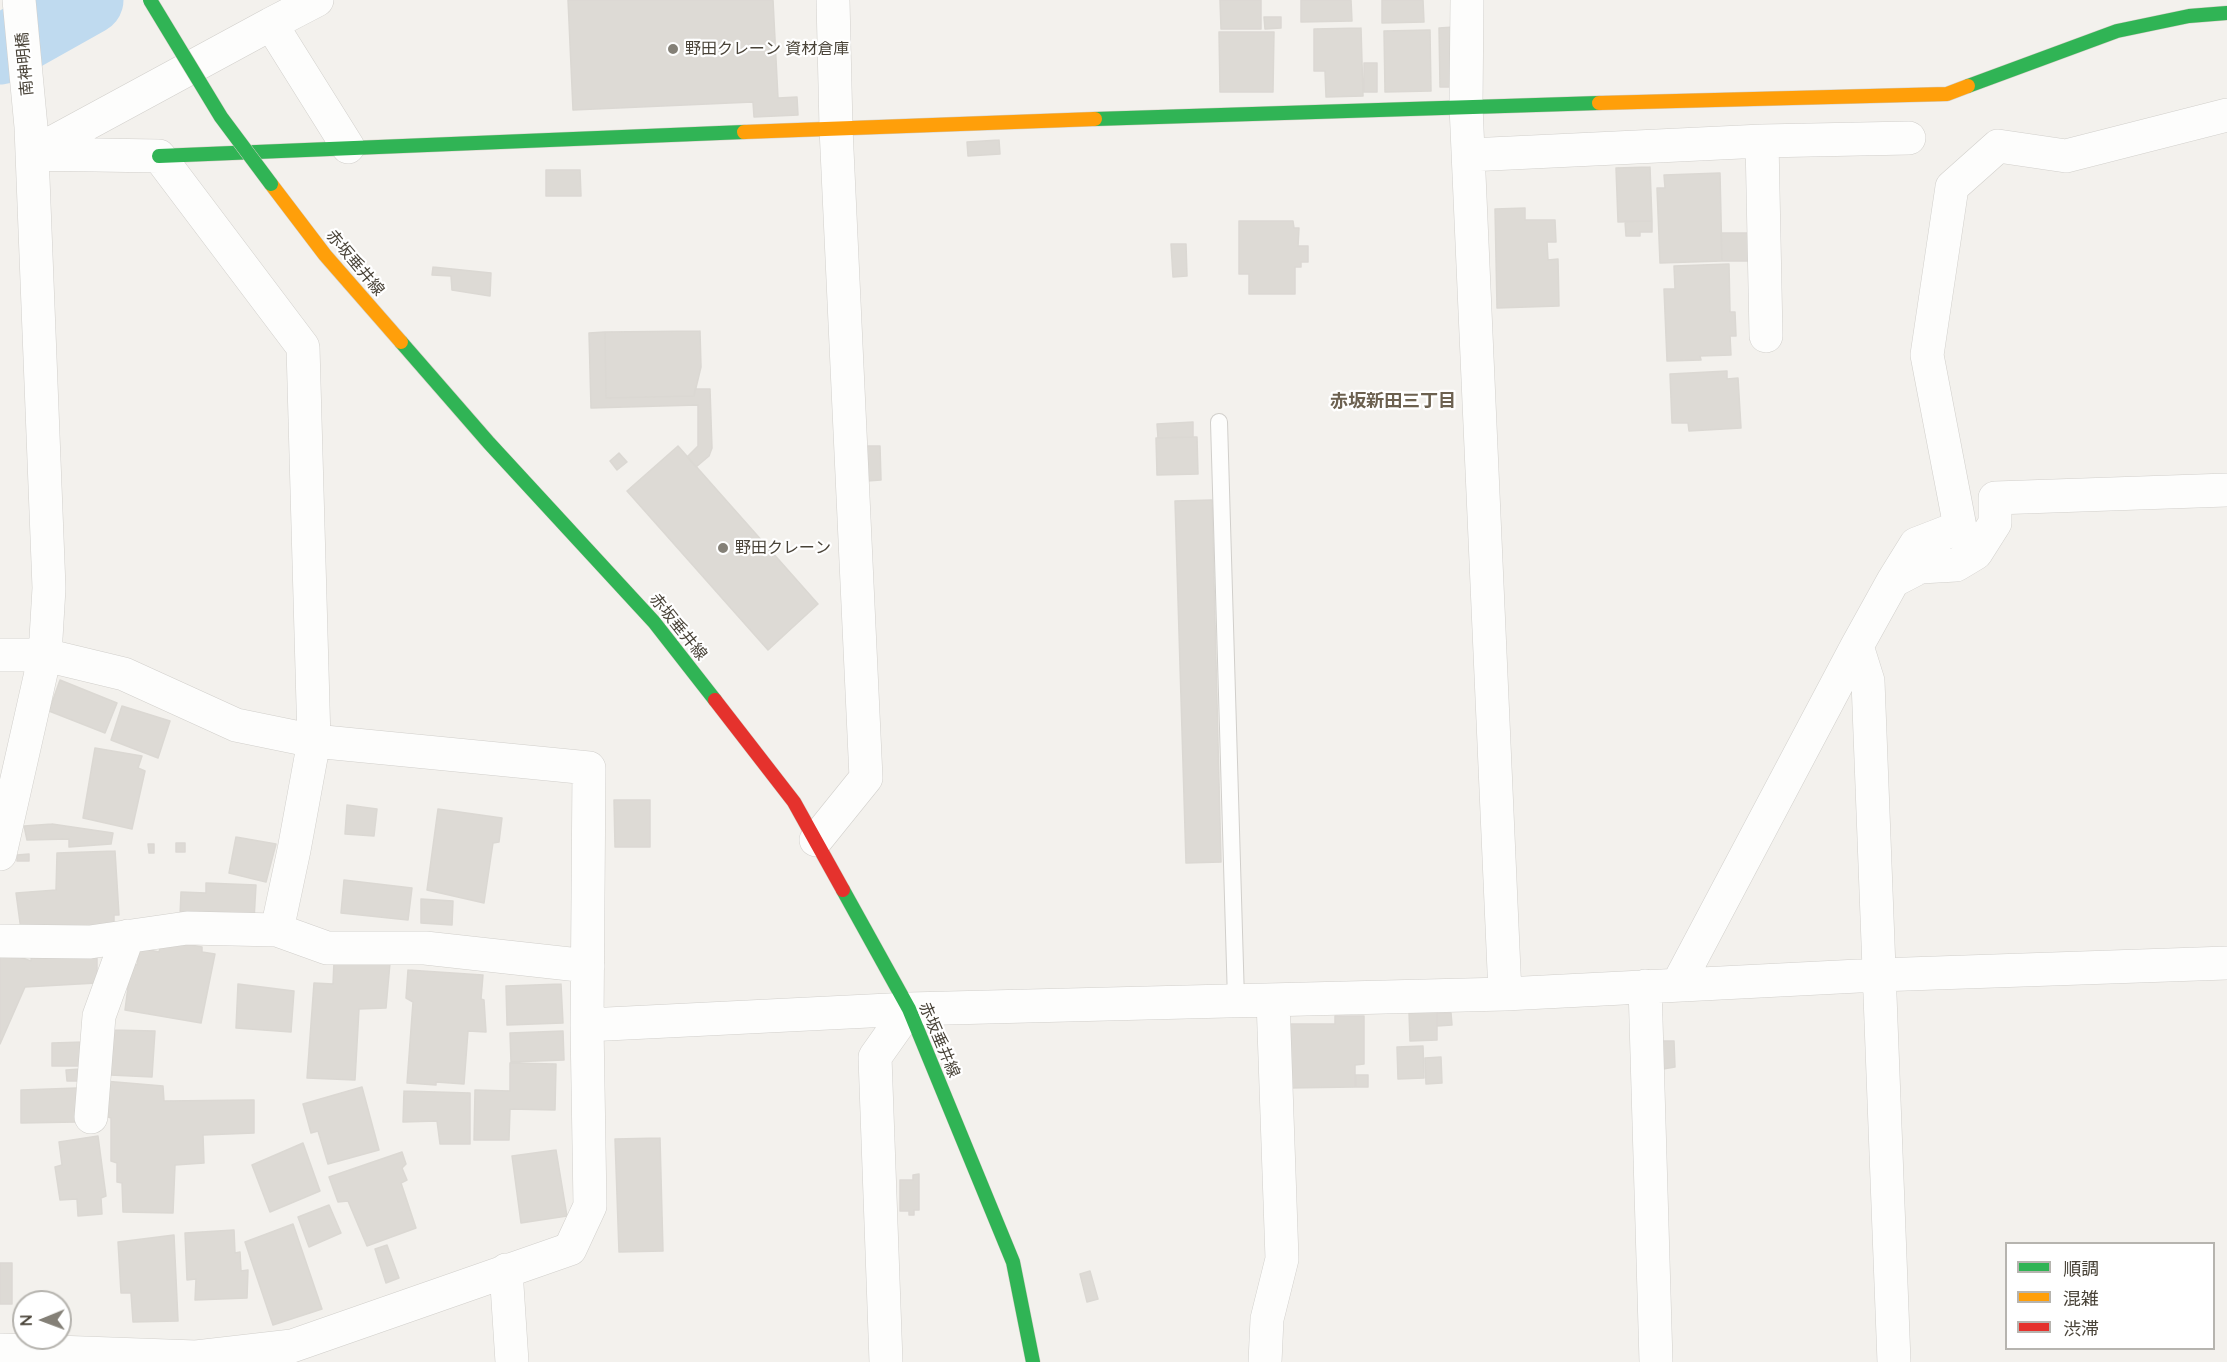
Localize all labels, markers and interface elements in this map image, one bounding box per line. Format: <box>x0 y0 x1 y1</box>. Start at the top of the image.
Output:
street label: 南神明橋 <box>13 31 37 97</box>
place label: 野田クレーン 資材倉庫 <box>685 39 849 59</box>
marker: 野田クレーン 資材倉庫 <box>666 42 680 56</box>
street label: 赤坂垂井線 <box>322 226 388 300</box>
district label: 赤坂新田三丁目 <box>1330 391 1456 413</box>
place label: 野田クレーン <box>735 538 831 558</box>
marker: 野田クレーン <box>716 541 730 555</box>
street label: 赤坂垂井線 <box>645 590 711 664</box>
street label: 赤坂垂井線 <box>915 999 963 1081</box>
legend <box>2005 1242 2215 1350</box>
text: 順調 <box>2063 1257 2099 1280</box>
text: 混雑 <box>2063 1287 2099 1310</box>
north arrow <box>12 1290 72 1350</box>
text: N <box>16 1314 36 1326</box>
text: 渋滞 <box>2063 1317 2099 1340</box>

